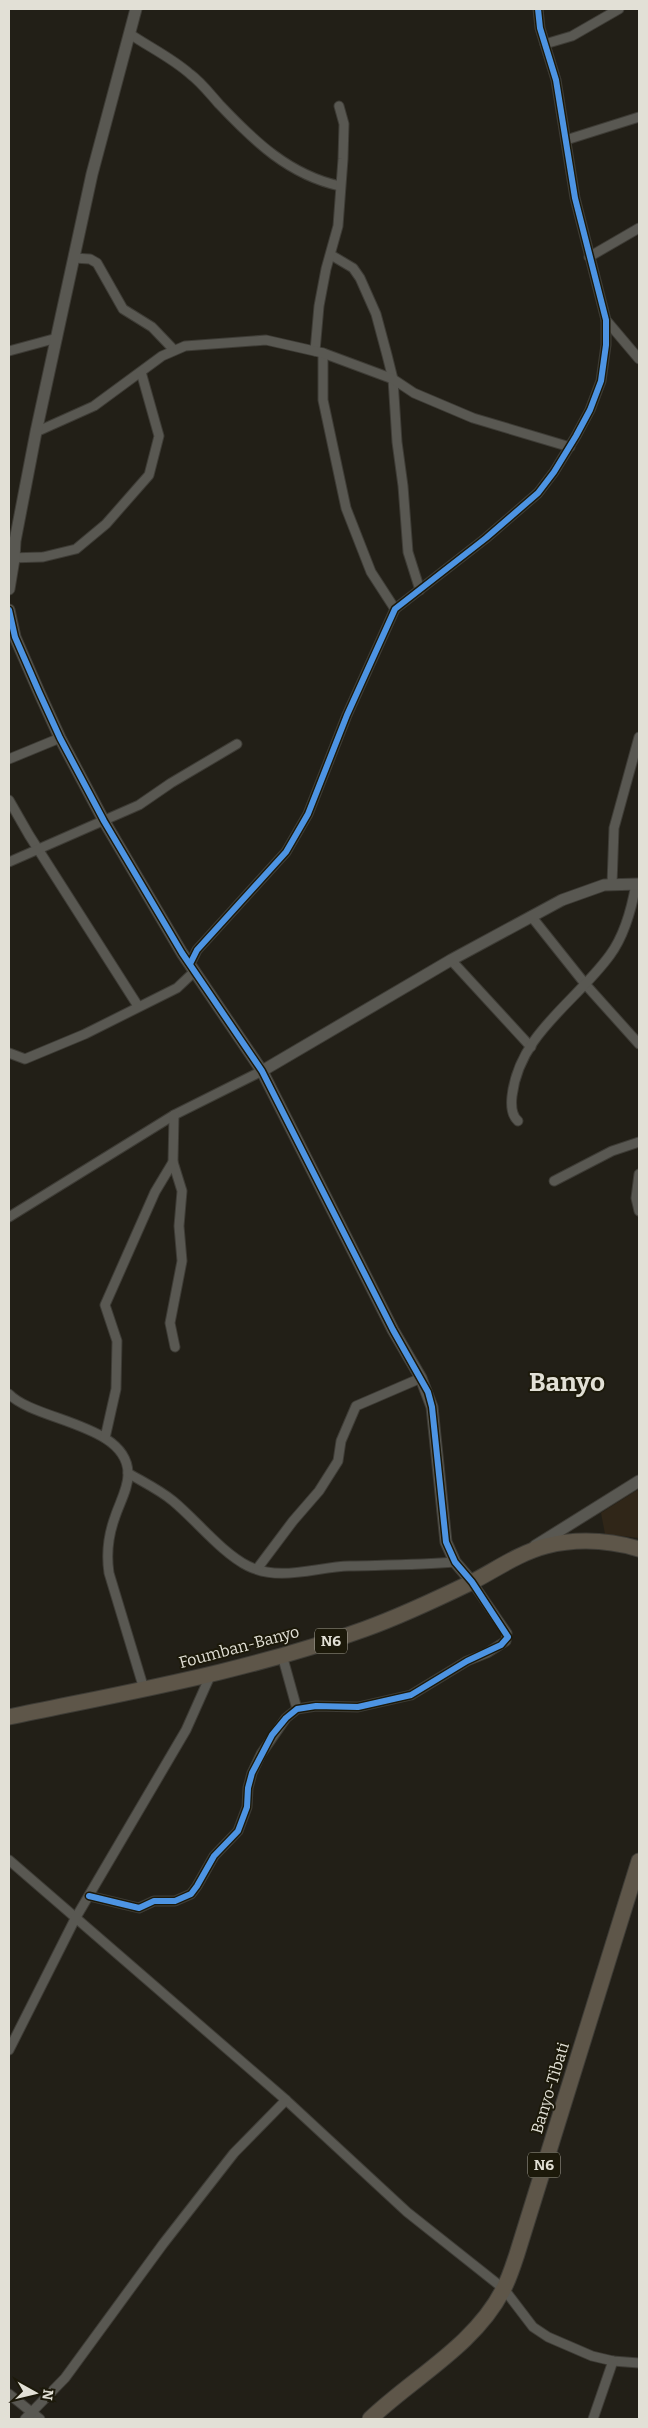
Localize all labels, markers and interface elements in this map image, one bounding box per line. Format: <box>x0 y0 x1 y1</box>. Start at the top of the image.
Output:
district label: Banyo <box>529 1367 605 1398</box>
street label: Foumban-Banyo <box>177 1622 301 1672</box>
road number: N6 <box>315 1628 347 1654</box>
street label: Banyo-Tibati <box>527 2040 573 2136</box>
road number: N6 <box>528 2152 560 2178</box>
north arrow <box>10 2368 60 2418</box>
text: N <box>38 2388 57 2401</box>

